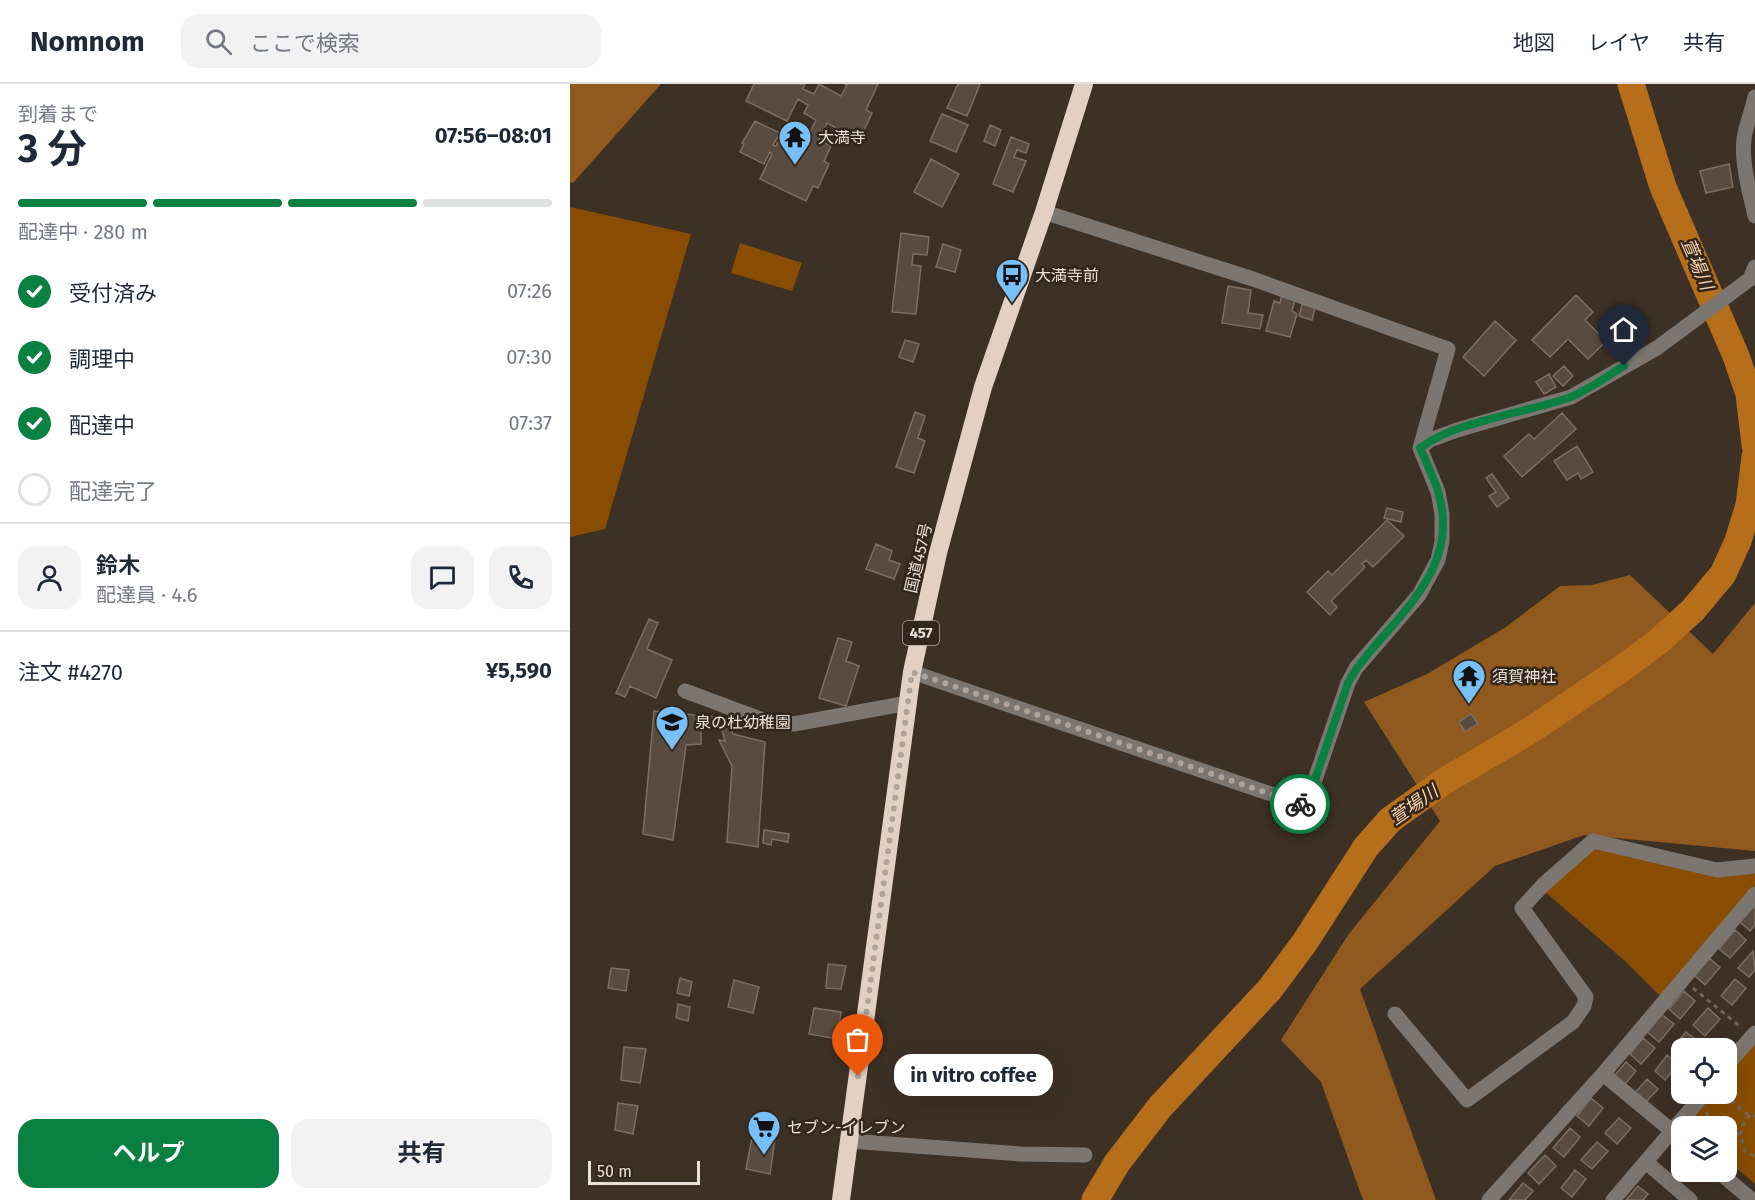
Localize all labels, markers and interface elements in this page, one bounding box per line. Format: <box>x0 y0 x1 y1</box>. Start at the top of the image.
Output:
search box <box>181 14 601 68</box>
text: Nomnom <box>30 25 145 58</box>
icon: search <box>202 25 235 58</box>
text: ここで検索 <box>250 30 360 57</box>
text: 地図 <box>1513 30 1555 56</box>
text: レイヤ <box>1588 30 1650 56</box>
text: 共有 <box>1683 30 1725 56</box>
text: 到着まで <box>18 102 98 126</box>
temple icon: 大満寺 <box>777 119 813 166</box>
text: 07:56–08:01 <box>435 122 552 149</box>
text: 3 分 <box>18 126 87 172</box>
place label: 大満寺 <box>818 128 866 147</box>
text: 配達中 · 280 m <box>18 220 148 244</box>
water label: 萱場川 <box>1676 235 1718 295</box>
bus stop icon: 大満寺前 <box>994 257 1030 304</box>
place label: 大満寺前 <box>1035 266 1099 285</box>
icon: check <box>18 275 51 308</box>
text: 07:26 <box>507 279 552 303</box>
text: 受付済み <box>69 280 157 307</box>
pin <box>1598 304 1649 366</box>
icon: home <box>1607 313 1640 346</box>
icon: check <box>18 341 51 374</box>
text: 07:30 <box>506 345 552 369</box>
text: 調理中 <box>69 346 135 373</box>
icon: check <box>18 407 51 440</box>
text: 07:37 <box>509 411 552 435</box>
text: 配達中 <box>69 412 135 439</box>
text: 配達完了 <box>69 478 157 505</box>
street label: 国道457号 <box>901 521 936 595</box>
button: person <box>18 546 81 609</box>
button: chat <box>411 546 474 609</box>
button: phone <box>489 546 552 609</box>
text: 鈴木 <box>96 552 140 579</box>
text: 配達員 · 4.6 <box>96 583 197 607</box>
road number: 457 <box>903 621 939 645</box>
text: ¥5,590 <box>486 657 552 684</box>
temple icon: 須賀神社 <box>1451 658 1487 705</box>
text: 注文 #4270 <box>18 659 123 686</box>
place label: 須賀神社 <box>1492 667 1556 686</box>
school or university icon: 泉の杜幼稚園 <box>654 704 690 751</box>
place label: 泉の杜幼稚園 <box>695 713 791 732</box>
courier <box>1270 774 1330 834</box>
water label: 萱場川 <box>1386 779 1444 829</box>
icon: bike <box>1284 788 1317 821</box>
pin <box>832 1014 883 1076</box>
icon: bag <box>841 1023 874 1056</box>
map controls <box>1671 1038 1737 1182</box>
button: locate <box>1671 1038 1737 1104</box>
callout: in vitro coffee <box>894 1055 1053 1097</box>
text: in vitro coffee <box>910 1063 1037 1087</box>
supermarket icon: セブン-イレブン <box>746 1109 782 1156</box>
button: layers <box>1671 1116 1737 1182</box>
place label: セブン-イレブン <box>787 1118 905 1137</box>
button: ヘルプ <box>18 1119 279 1188</box>
button: 共有 <box>291 1119 552 1188</box>
scale bar <box>588 1158 700 1186</box>
text: 50 m <box>597 1162 632 1181</box>

